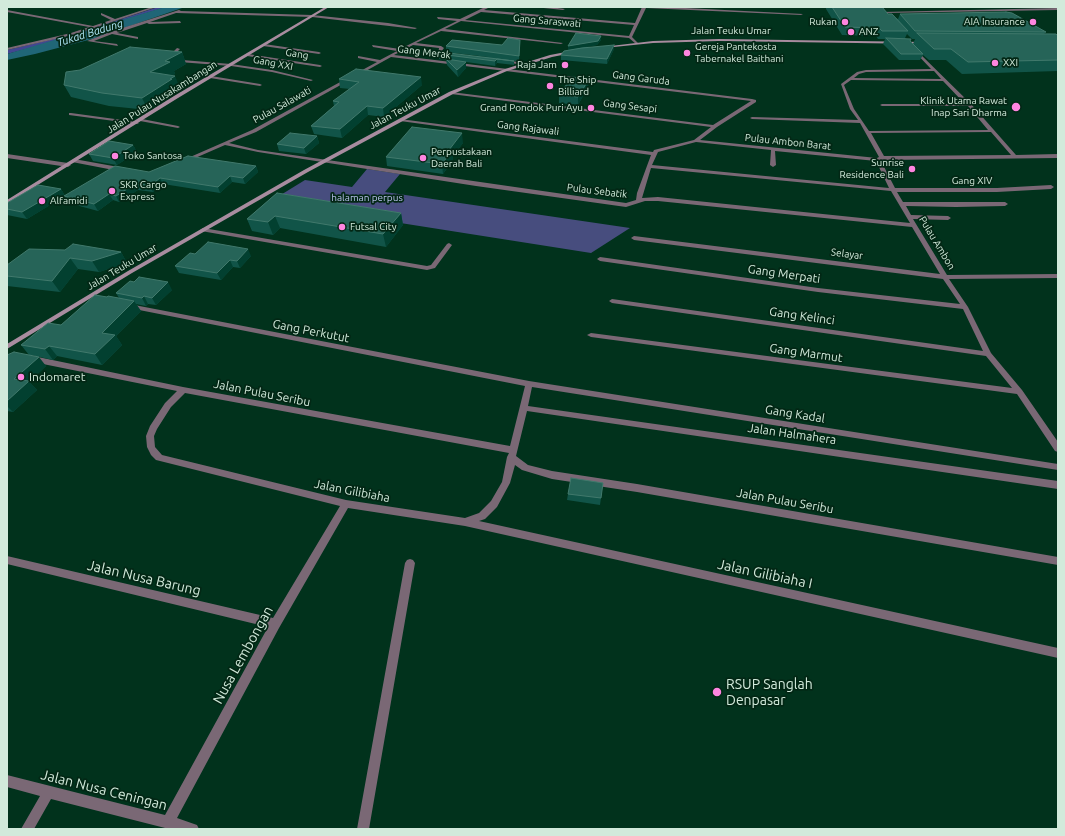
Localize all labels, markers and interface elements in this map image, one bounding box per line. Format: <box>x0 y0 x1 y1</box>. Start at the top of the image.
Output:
street label: Gang Saraswati <box>512 12 582 30</box>
place label: Rukan <box>809 16 837 28</box>
place label: AIA Insurance <box>964 16 1025 28</box>
water label: Tukad Badung <box>55 17 125 49</box>
marker: Rukan <box>840 17 850 27</box>
marker: AIA Insurance <box>1028 17 1038 27</box>
street label: Jalan Teuku Umar <box>691 25 771 37</box>
place label: ANZ <box>859 26 878 38</box>
marker: ANZ <box>846 27 856 37</box>
place label: Gereja Pantekosta Tabernakel Baithani <box>695 41 783 64</box>
street label: Gang Merak <box>397 43 451 61</box>
street label: Gang <box>285 46 309 62</box>
marker: Gereja Pantekosta Tabernakel Baithani <box>682 48 692 58</box>
street label: Gang XXI <box>252 53 294 73</box>
place label: XXI <box>1003 57 1018 69</box>
street label: Jalan Pulau Nusakambangan <box>105 58 219 136</box>
marker: XXI <box>990 58 1000 68</box>
place label: Raja Jam <box>517 59 557 71</box>
marker: Raja Jam <box>560 60 570 70</box>
street label: Gang Garuda <box>612 69 670 87</box>
place label: The Ship Billiard <box>558 74 596 98</box>
marker: The Ship Billiard <box>545 81 555 91</box>
street label: Pulau Salawati <box>251 84 313 126</box>
street label: Jalan Teuku Umar <box>367 84 443 132</box>
place label: Klinik Utama Rawat Inap Sari Dharma <box>920 95 1007 118</box>
street label: Gang Sesapi <box>602 97 658 115</box>
marker: Klinik Utama Rawat Inap Sari Dharma <box>1010 101 1022 113</box>
place label: Grand Pondok Puri Ayu <box>480 102 583 114</box>
marker: Grand Pondok Puri Ayu <box>586 103 596 113</box>
street label: Gang Rajawali <box>496 118 560 138</box>
street label: Pulau Ambon Barat <box>744 132 832 152</box>
place label: Perpustakaan Daerah Bali <box>431 146 492 170</box>
place label: Toko Santosa <box>123 150 182 162</box>
marker: Toko Santosa <box>110 151 120 161</box>
marker: Perpustakaan Daerah Bali <box>418 153 428 163</box>
place label: Sunrise Residence Bali <box>839 157 904 180</box>
marker: Sunrise Residence Bali <box>907 164 917 174</box>
street label: Gang XIV <box>952 175 992 187</box>
place label: SKR Cargo Express <box>120 179 167 202</box>
street label: Pulau Sebatik <box>566 181 628 201</box>
marker: SKR Cargo Express <box>107 186 117 196</box>
park label: halaman perpus <box>331 192 403 204</box>
place label: Alfamidi <box>50 195 87 207</box>
marker: Alfamidi <box>37 196 47 206</box>
street label: Pulau Ambon <box>916 214 958 272</box>
place label: Futsal City <box>350 221 396 233</box>
marker: Futsal City <box>337 222 347 232</box>
street label: Jalan Teuku Umar <box>85 241 159 293</box>
street label: Selayar <box>830 246 864 262</box>
street label: Gang Merpati <box>747 262 821 286</box>
street label: Gang Kelinci <box>768 304 836 328</box>
street label: Gang Perkutut <box>271 316 351 346</box>
street label: Gang Marmut <box>769 341 843 365</box>
place label: Indomaret <box>29 370 85 384</box>
marker: Indomaret <box>16 372 26 382</box>
street label: Jalan Pulau Seribu <box>212 377 312 409</box>
street label: Gang Kadal <box>764 402 826 426</box>
street label: Jalan Halmahera <box>747 421 837 447</box>
street label: Jalan Gilibiaha <box>313 477 391 505</box>
street label: Jalan Pulau Seribu <box>735 485 835 517</box>
street label: Jalan Gilibiaha I <box>716 556 814 592</box>
street label: Jalan Nusa Barung <box>86 557 202 599</box>
street label: Nusa Lembongan <box>209 603 277 707</box>
place label: RSUP Sanglah Denpasar <box>726 676 813 708</box>
marker: RSUP Sanglah Denpasar <box>711 686 723 698</box>
street label: Jalan Nusa Ceningan <box>39 766 169 814</box>

